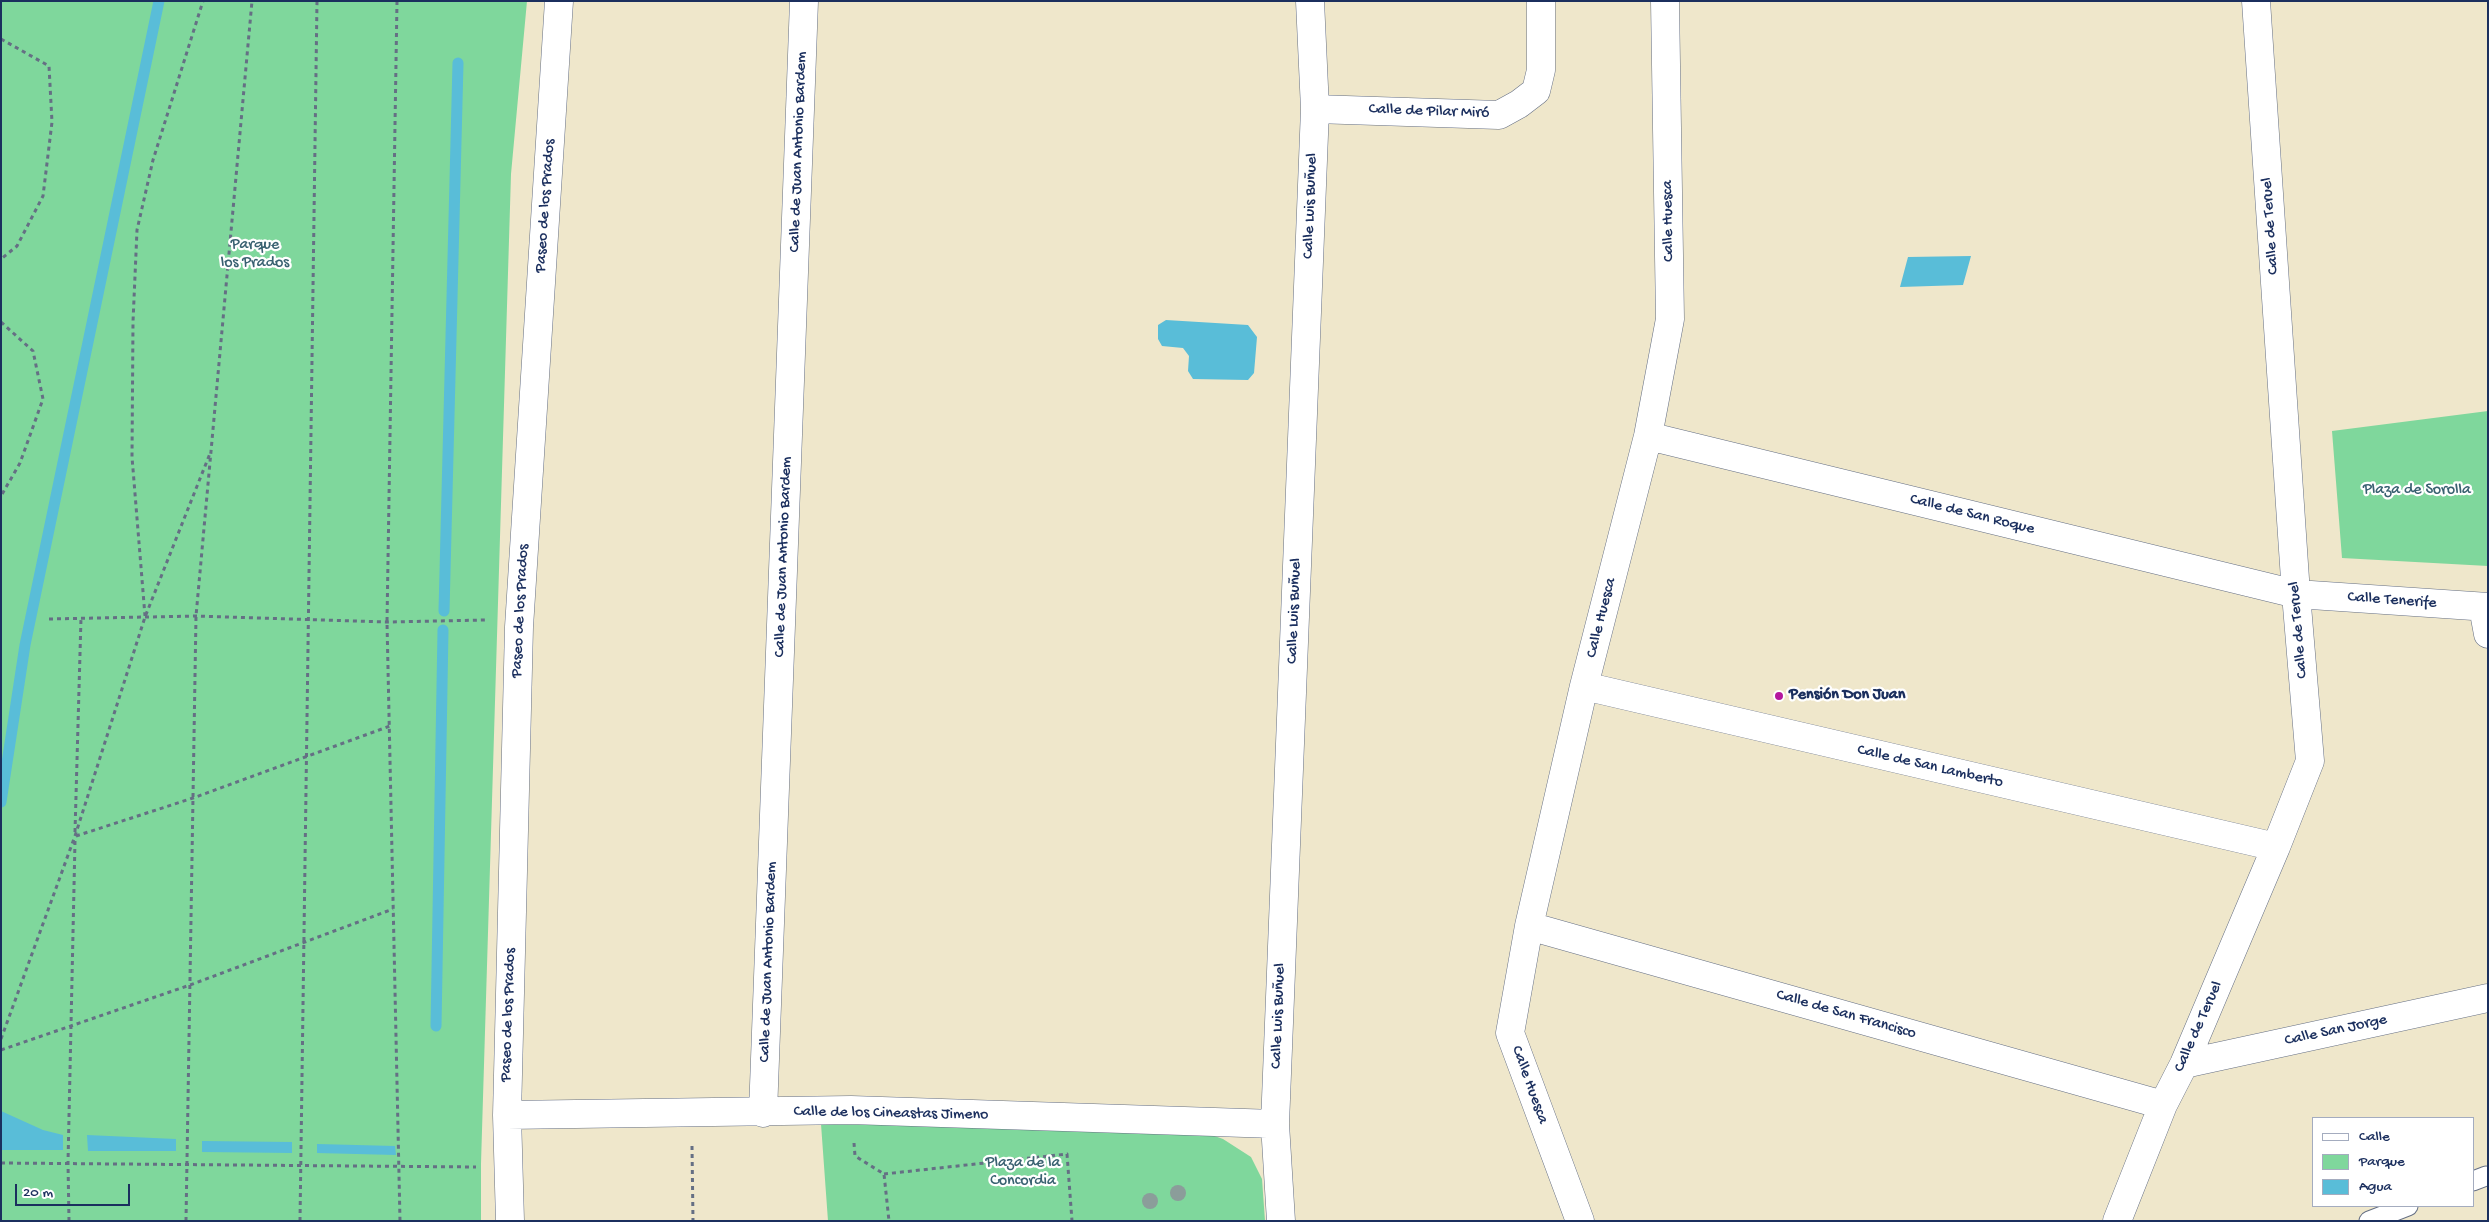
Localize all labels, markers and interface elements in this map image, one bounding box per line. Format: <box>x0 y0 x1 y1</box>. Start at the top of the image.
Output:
street label: Calle de Juan Antonio Bardem <box>786 51 812 253</box>
street label: Calle de Pilar Miró <box>1368 100 1490 124</box>
street label: Paseo de los Prados <box>532 139 560 273</box>
street label: Calle Luis Buñuel <box>1300 153 1322 259</box>
street label: Calle de Teruel <box>2258 177 2284 275</box>
street label: Calle Huesca <box>1659 180 1679 262</box>
park label: Parque los Prados <box>221 236 289 274</box>
street label: Calle de Juan Antonio Bardem <box>771 456 797 658</box>
park label: Plaza de Sorolla <box>2363 481 2471 501</box>
street label: Calle de San Roque <box>1908 490 2036 540</box>
street label: Paseo de los Prados <box>508 544 534 678</box>
street label: Calle Luis Buñuel <box>1284 558 1306 664</box>
street label: Calle Huesca <box>1583 576 1621 660</box>
street label: Calle de Teruel <box>2285 581 2313 679</box>
street label: Calle Tenerife <box>2347 588 2437 614</box>
place label: Pensión Don Juan <box>1789 686 1905 706</box>
marker: Pensión Don Juan <box>1773 690 1785 702</box>
street label: Calle de San Lamberto <box>1855 741 2005 793</box>
street label: Calle de Juan Antonio Bardem <box>756 861 782 1063</box>
street label: Paseo de los Prados <box>497 948 521 1082</box>
street label: Calle Luis Buñuel <box>1268 963 1290 1069</box>
street label: Calle de Teruel <box>2170 979 2228 1075</box>
street label: Calle de San Francisco <box>1774 986 1918 1044</box>
street label: Calle San Jorge <box>2283 1011 2389 1051</box>
street label: Calle Huesca <box>1506 1043 1552 1127</box>
street label: Calle de los Cineastas Jimeno <box>793 1103 989 1125</box>
legend <box>2312 1117 2474 1207</box>
text: Calle <box>2359 1128 2390 1146</box>
text: Parque <box>2359 1153 2405 1171</box>
park label: Plaza de la Concordia <box>986 1154 1060 1192</box>
scale bar <box>18 1174 132 1206</box>
text: Agua <box>2359 1178 2392 1196</box>
text: 20 m <box>23 1184 53 1202</box>

